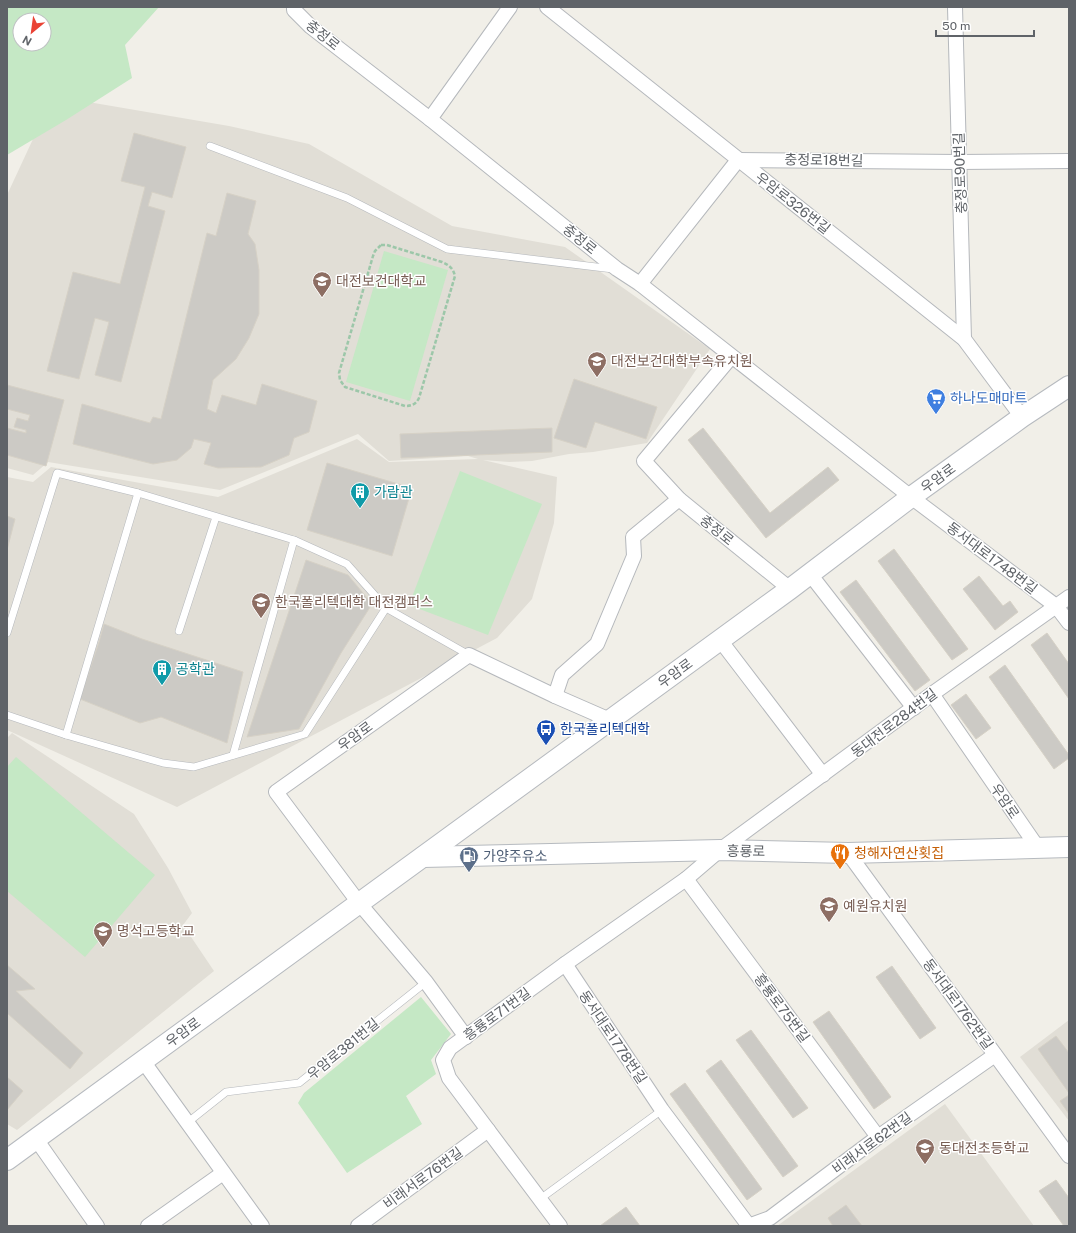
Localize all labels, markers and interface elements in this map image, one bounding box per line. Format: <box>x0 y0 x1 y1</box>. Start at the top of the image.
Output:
north arrow <box>12 12 52 52</box>
scale bar <box>936 12 1034 38</box>
street label: 충정로 <box>303 17 343 53</box>
text: 50 m <box>942 19 970 33</box>
text: N <box>20 33 34 48</box>
street label: 충정로90번길 <box>951 132 969 214</box>
street label: 충정로18번길 <box>784 151 864 169</box>
street label: 우암로326번길 <box>753 169 833 237</box>
street label: 충정로 <box>560 221 600 257</box>
school or university icon: 대전보건대학교 <box>311 270 333 298</box>
place label: 대전보건대학교 <box>336 273 426 289</box>
school or university icon: 대전보건대학부속유치원 <box>586 350 608 378</box>
place label: 대전보건대학부속유치원 <box>611 353 753 369</box>
supermarket icon: 하나도매마트 <box>925 387 947 415</box>
place label: 하나도매마트 <box>950 390 1027 406</box>
street label: 우암로 <box>918 460 958 496</box>
building icon: 가람관 <box>349 481 371 509</box>
place label: 가람관 <box>374 484 413 500</box>
street label: 충정로 <box>697 512 737 548</box>
street label: 동서대로1748번길 <box>944 519 1040 597</box>
school or university icon: 한국폴리텍대학 대전캠퍼스 <box>250 591 272 619</box>
place label: 한국폴리텍대학 대전캠퍼스 <box>275 594 433 610</box>
street label: 우암로 <box>655 655 695 691</box>
building icon: 공학관 <box>151 658 173 686</box>
place label: 공학관 <box>176 661 215 677</box>
street label: 동대전로284번길 <box>848 685 940 761</box>
street label: 우암로 <box>335 718 375 754</box>
bus stop icon: 한국폴리텍대학 <box>535 718 557 746</box>
place label: 한국폴리텍대학 <box>560 721 650 737</box>
street label: 우암로 <box>988 781 1023 822</box>
restaurant icon: 청해자연산횟집 <box>829 842 851 870</box>
street label: 흥룡로 <box>727 843 766 859</box>
fuel station icon: 가양주유소 <box>458 845 480 873</box>
place label: 청해자연산횟집 <box>854 845 944 861</box>
place label: 가양주유소 <box>483 848 548 864</box>
school or university icon: 예원유치원 <box>818 895 840 923</box>
place label: 예원유치원 <box>843 898 907 914</box>
school or university icon: 명석고등학교 <box>92 920 114 948</box>
place label: 명석고등학교 <box>117 923 194 939</box>
street label: 동서대로1762번길 <box>920 956 996 1052</box>
street label: 흥룡로75번길 <box>751 971 813 1045</box>
street label: 흥룡로71번길 <box>460 984 534 1044</box>
street label: 동서대로1778번길 <box>576 987 650 1087</box>
street label: 우암로 <box>163 1014 203 1050</box>
street label: 우암로381번길 <box>304 1015 382 1083</box>
street label: 비래서로62번길 <box>829 1109 915 1177</box>
school or university icon: 동대전초등학교 <box>914 1137 936 1165</box>
place label: 동대전초등학교 <box>939 1140 1029 1156</box>
street label: 비래서로76번길 <box>380 1144 466 1212</box>

